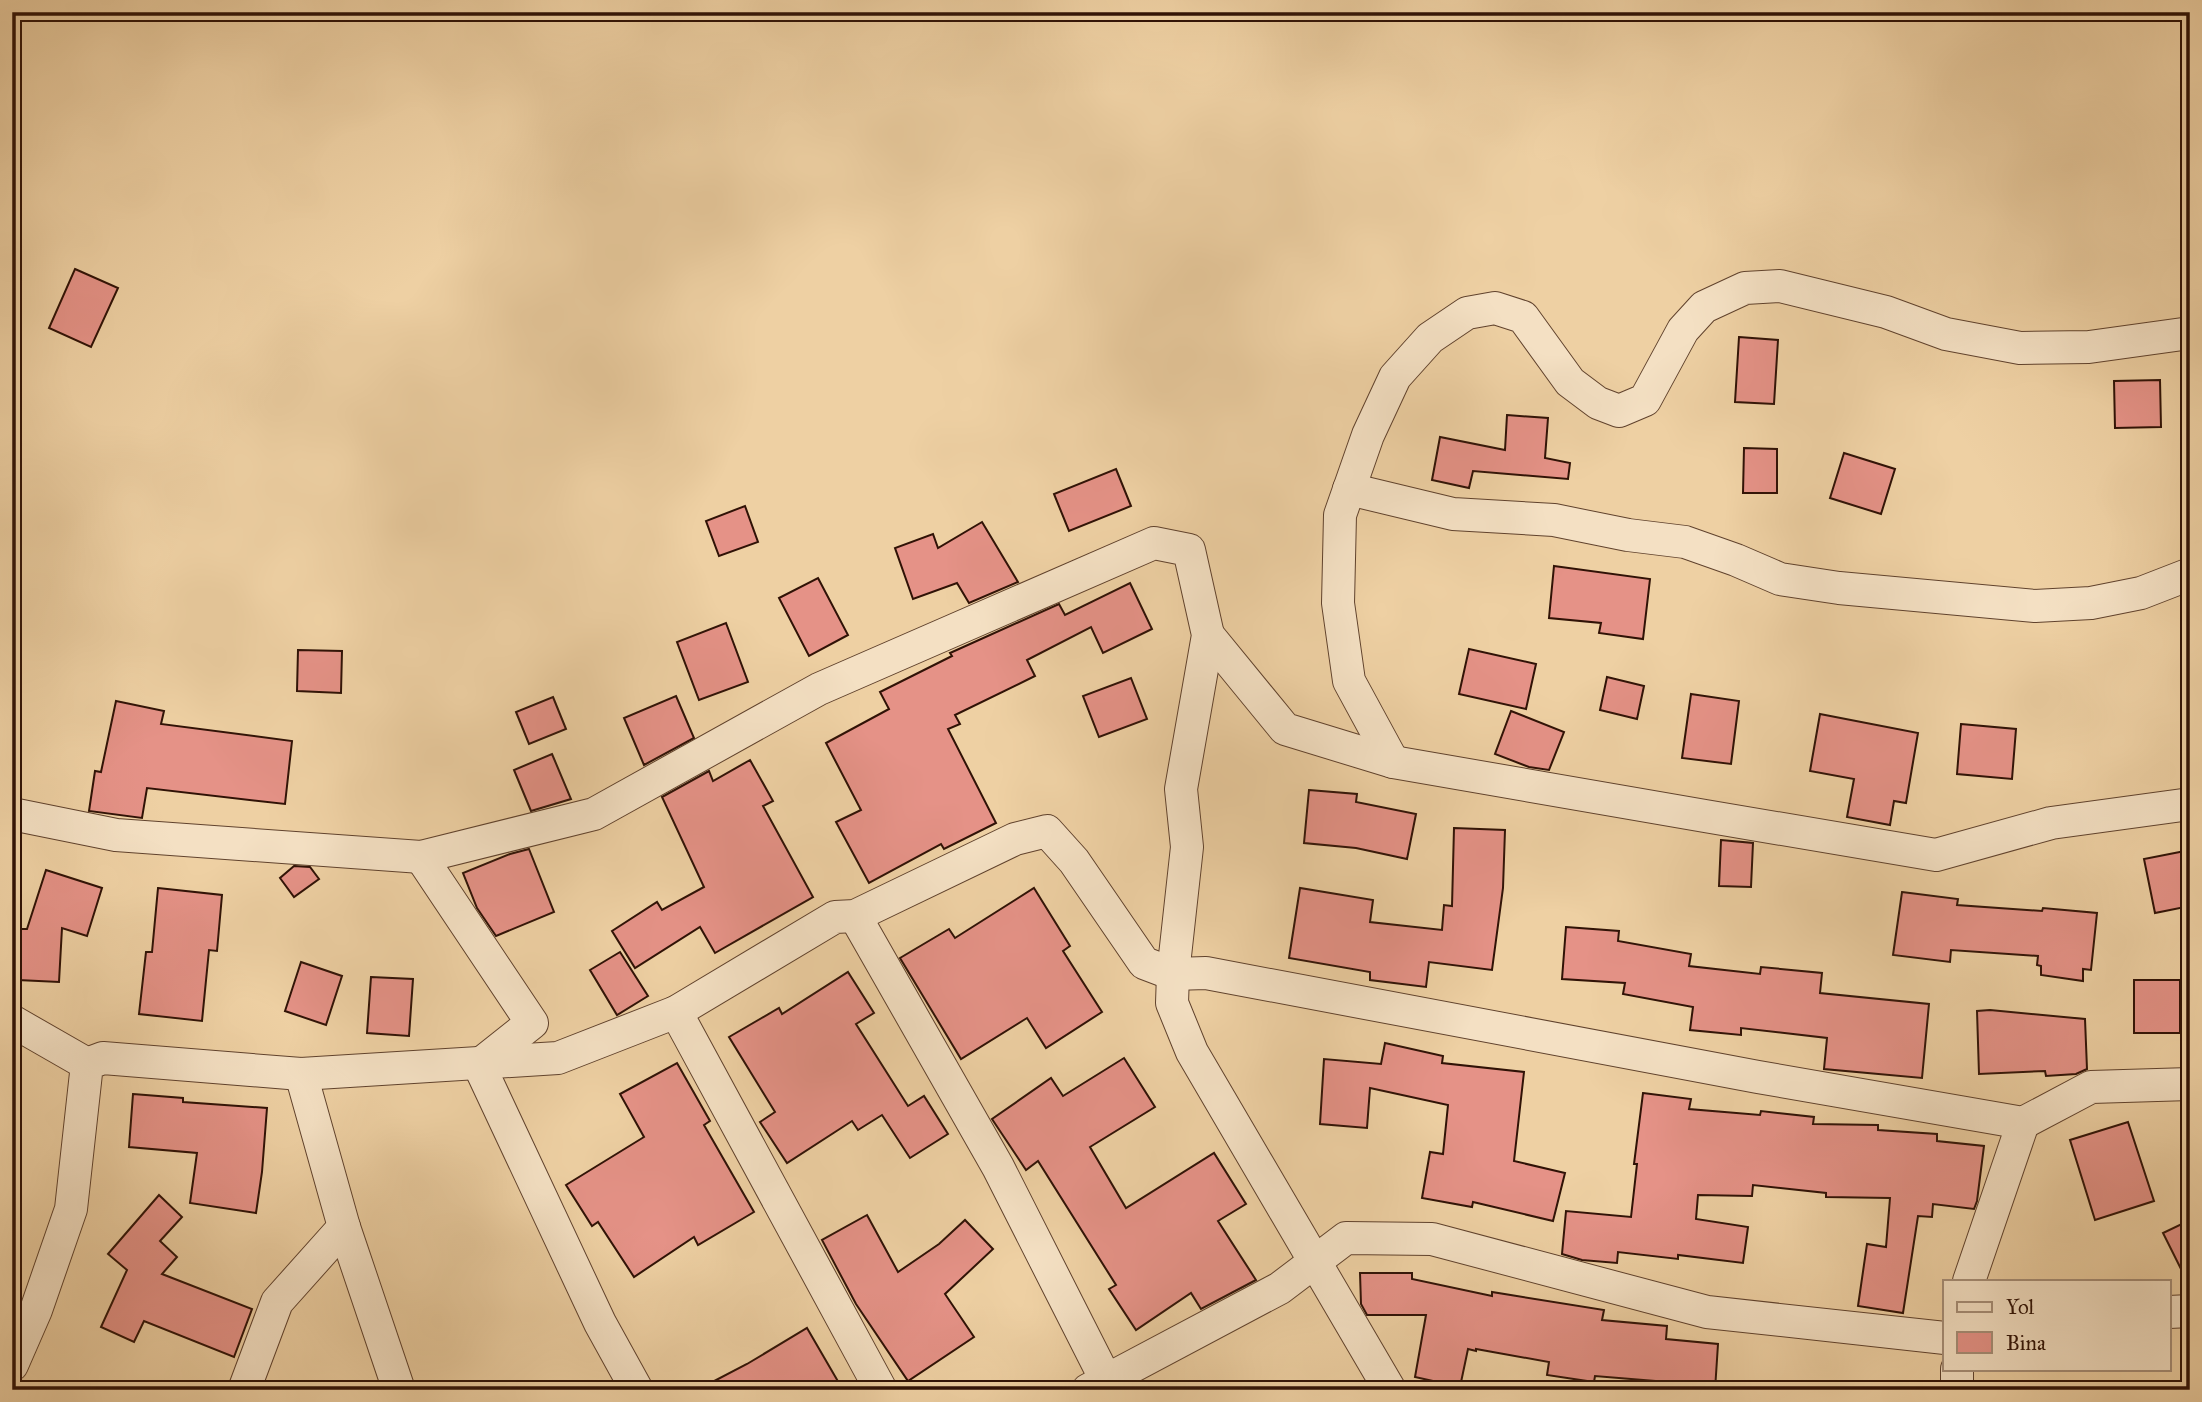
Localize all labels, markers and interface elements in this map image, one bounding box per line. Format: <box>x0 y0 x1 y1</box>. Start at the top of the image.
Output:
legend <box>1943 1280 2170 1370</box>
text: Yol <box>2006 1294 2035 1320</box>
text: Bina <box>2006 1330 2046 1356</box>

